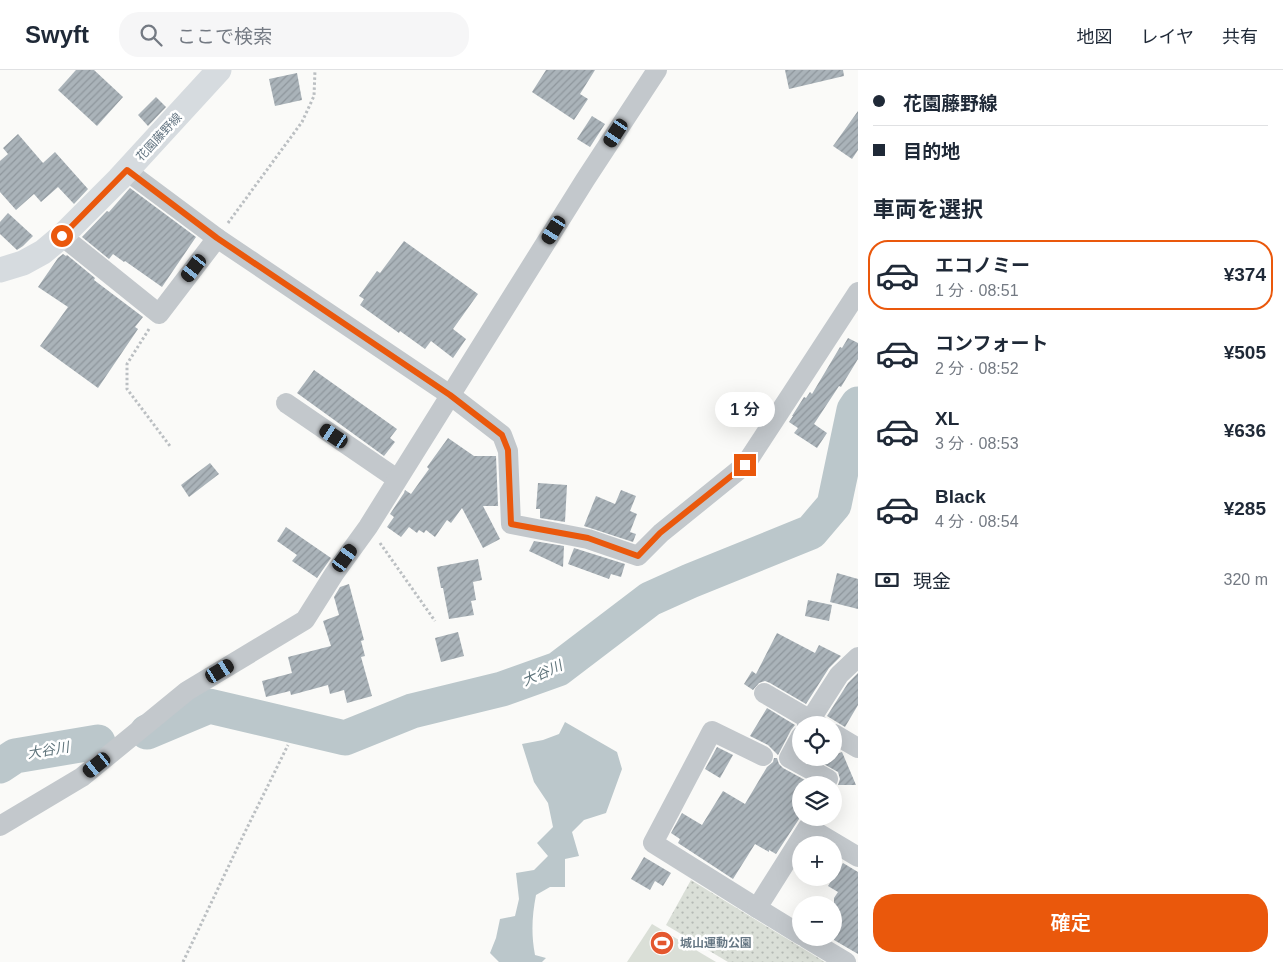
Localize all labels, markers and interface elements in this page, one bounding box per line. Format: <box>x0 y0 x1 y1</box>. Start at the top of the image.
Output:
search box <box>119 12 469 57</box>
text: Swyft <box>25 21 89 48</box>
icon: search <box>137 21 165 49</box>
text: ここで検索 <box>177 26 272 47</box>
text: 地図 <box>1077 27 1113 47</box>
text: レイヤ <box>1141 27 1194 47</box>
text: 共有 <box>1222 27 1258 47</box>
text: 花園藤野線 <box>903 93 998 114</box>
street label: 花園藤野線 <box>133 110 185 164</box>
car <box>601 116 630 150</box>
text: 目的地 <box>903 141 960 162</box>
text: 車両を選択 <box>873 197 983 222</box>
car <box>539 213 568 247</box>
route start <box>51 225 73 247</box>
car <box>178 252 209 284</box>
icon: car <box>875 253 920 298</box>
text: エコノミー <box>935 255 1030 276</box>
text: ¥374 <box>1224 264 1266 285</box>
text: 1 分 · 08:51 <box>935 282 1019 299</box>
icon: car <box>875 331 920 376</box>
text: コンフォート <box>935 333 1048 354</box>
text: ¥505 <box>1224 342 1266 363</box>
text: 2 分 · 08:52 <box>935 360 1019 377</box>
callout: 1 分 <box>715 392 775 428</box>
text: 1 分 <box>730 401 760 418</box>
text: XL <box>935 408 959 429</box>
icon: car <box>875 409 920 454</box>
text: ¥636 <box>1224 420 1266 441</box>
car <box>317 421 350 451</box>
text: 3 分 · 08:53 <box>935 435 1019 452</box>
route end <box>734 454 756 476</box>
text: Black <box>935 486 986 507</box>
icon: car <box>875 487 920 532</box>
text: ¥285 <box>1224 498 1266 519</box>
text: 4 分 · 08:54 <box>935 513 1019 530</box>
car <box>330 541 359 575</box>
icon: cash <box>873 566 901 594</box>
text: 現金 <box>913 571 951 592</box>
text: 320 m <box>1224 571 1268 588</box>
water label: 大谷川 <box>520 656 566 689</box>
car <box>203 657 236 685</box>
map controls <box>792 716 842 946</box>
button: locate <box>792 716 842 766</box>
water label: 大谷川 <box>26 739 72 761</box>
car <box>80 750 113 780</box>
button: layers <box>792 776 842 826</box>
button: + <box>792 836 842 886</box>
button: 確定 <box>873 894 1268 952</box>
button: − <box>792 896 842 946</box>
sports icon: 城山運動公園 <box>649 930 675 956</box>
place label: 城山運動公園 <box>680 936 752 950</box>

